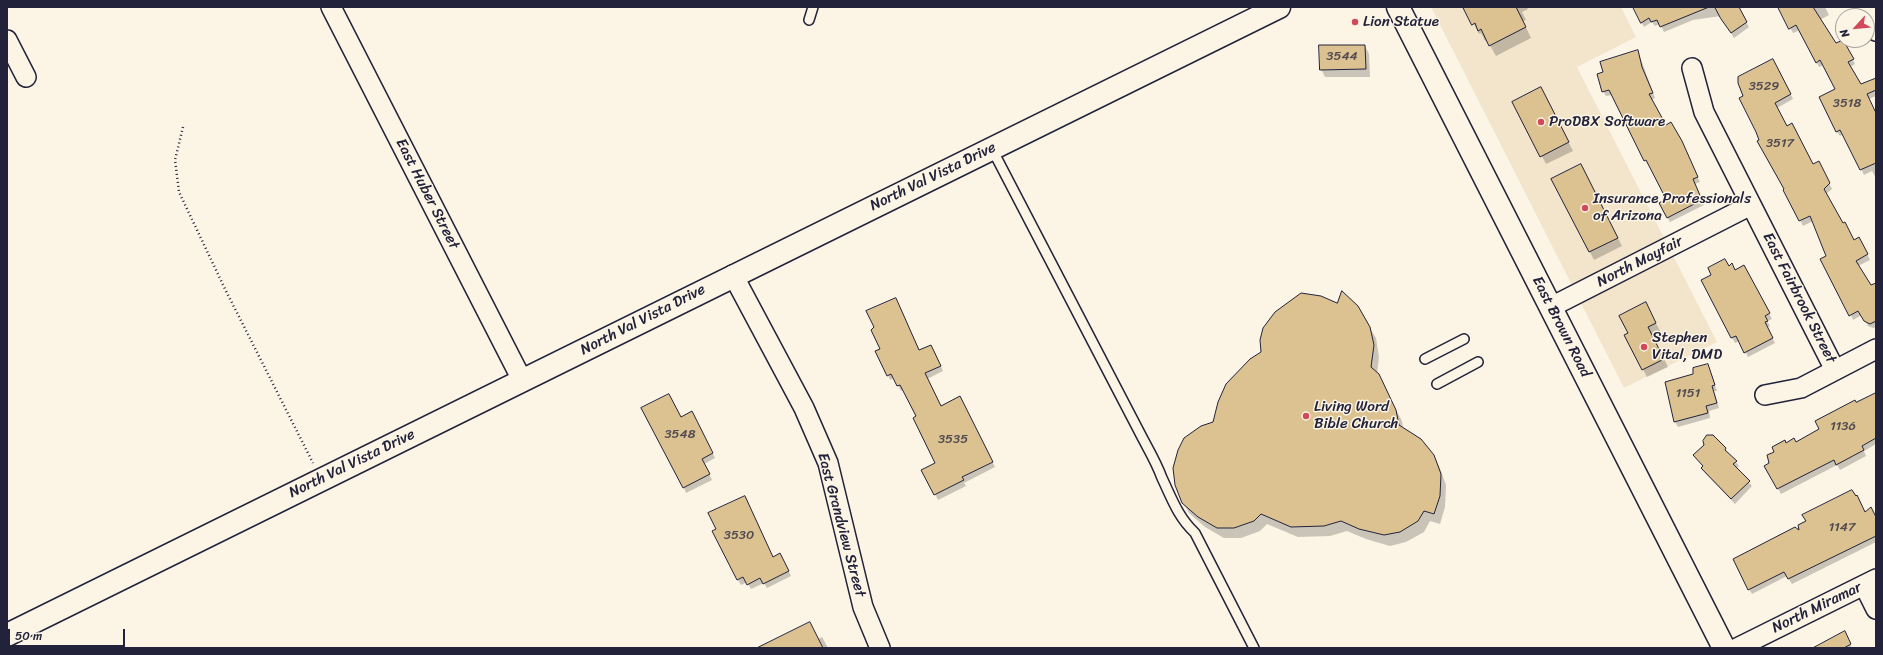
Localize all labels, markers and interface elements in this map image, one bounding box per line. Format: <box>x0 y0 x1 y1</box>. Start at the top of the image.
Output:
north arrow <box>1835 8 1875 48</box>
place label: Lion Statue <box>1363 13 1439 31</box>
marker: Lion Statue <box>1350 17 1360 27</box>
text: N <box>1835 26 1855 41</box>
house number: 3544 <box>1326 49 1358 65</box>
house number: 3529 <box>1749 79 1779 95</box>
house number: 3518 <box>1833 96 1861 112</box>
place label: ProDBX Software <box>1549 113 1665 131</box>
marker: ProDBX Software <box>1536 117 1546 127</box>
street label: East Huber Street <box>391 136 463 252</box>
house number: 3517 <box>1766 136 1794 152</box>
street label: North Val Vista Drive <box>867 139 999 215</box>
place label: Insurance Professionals of Arizona <box>1593 190 1751 225</box>
marker: Insurance Professionals of Arizona <box>1580 203 1590 213</box>
street label: East Fairbrook Street <box>1758 230 1840 366</box>
street label: North Mayfair <box>1594 233 1686 291</box>
street label: East Brown Road <box>1528 273 1594 381</box>
street label: North Val Vista Drive <box>577 281 709 359</box>
place label: Stephen Vital, DMD <box>1652 329 1722 364</box>
marker: Stephen Vital, DMD <box>1639 342 1649 352</box>
house number: 1151 <box>1676 386 1700 402</box>
place label: Living Word Bible Church <box>1314 398 1398 433</box>
marker: Living Word Bible Church <box>1301 411 1311 421</box>
house number: 1136 <box>1830 419 1856 435</box>
street label: North Val Vista Drive <box>286 426 418 502</box>
house number: 3548 <box>664 427 696 443</box>
house number: 3535 <box>938 432 968 448</box>
street label: East Grandview Street <box>813 451 869 599</box>
house number: 1147 <box>1829 520 1855 536</box>
house number: 3530 <box>724 528 754 544</box>
street label: North Miramar <box>1769 578 1865 638</box>
scale bar <box>10 621 127 647</box>
text: 50 m <box>15 625 42 647</box>

